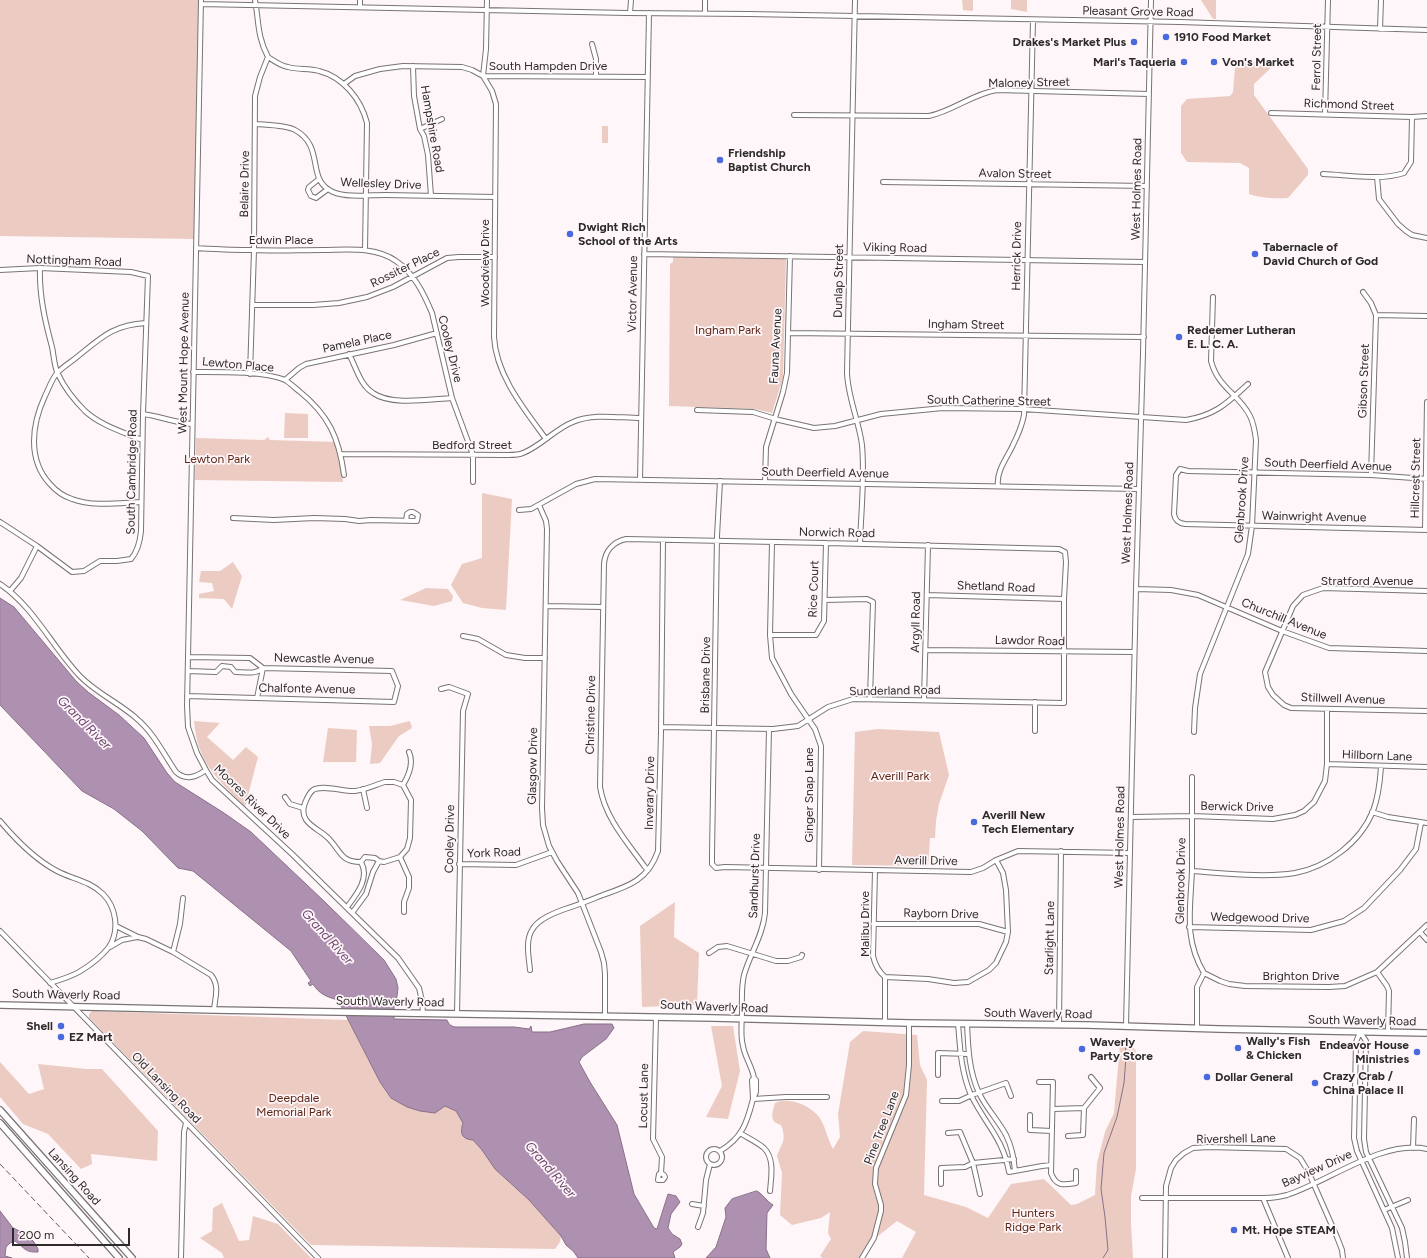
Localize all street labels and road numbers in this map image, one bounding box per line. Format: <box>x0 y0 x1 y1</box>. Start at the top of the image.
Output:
street label: Pleasant Grove Road <box>1082 4 1194 20</box>
street label: Ferrol Street <box>1309 23 1325 91</box>
street label: South Hampden Drive <box>489 59 607 73</box>
street label: Maloney Street <box>988 75 1070 91</box>
street label: Hampshire Road <box>417 84 447 174</box>
street label: Richmond Street <box>1303 96 1395 114</box>
street label: West Holmes Road <box>1129 138 1145 240</box>
street label: Belaire Drive <box>237 151 253 217</box>
street label: Avalon Street <box>978 166 1052 182</box>
street label: Wellesley Drive <box>340 175 422 193</box>
street label: Woodview Drive <box>478 219 492 307</box>
street label: Herrick Drive <box>1009 221 1025 291</box>
street label: Edwin Place <box>249 233 313 247</box>
street label: Viking Road <box>863 240 927 256</box>
street label: Dunlap Street <box>831 244 847 318</box>
street label: Rossiter Place <box>368 245 442 291</box>
street label: Nottingham Road <box>26 252 122 270</box>
street label: Victor Avenue <box>625 256 641 332</box>
street label: West Mount Hope Avenue <box>176 292 192 434</box>
street label: Fauna Avenue <box>767 308 785 384</box>
street label: Cooley Drive <box>435 314 465 384</box>
street label: Ingham Street <box>928 317 1004 333</box>
street label: Pamela Place <box>321 328 393 356</box>
street label: Gibson Street <box>1356 343 1372 419</box>
street label: Lewton Place <box>202 355 274 375</box>
street label: South Catherine Street <box>927 393 1051 409</box>
street label: South Cambridge Road <box>124 409 140 535</box>
street label: Hillcrest Street <box>1408 437 1424 519</box>
street label: Bedford Street <box>432 438 512 452</box>
street label: Glenbrook Drive <box>1232 456 1252 544</box>
street label: South Deerfield Avenue <box>1264 456 1392 474</box>
street label: West Holmes Road <box>1119 462 1137 564</box>
street label: South Deerfield Avenue <box>761 465 889 481</box>
street label: Wainwright Avenue <box>1262 509 1366 525</box>
street label: Norwich Road <box>799 525 875 541</box>
street label: Rice Court <box>806 560 822 618</box>
street label: Stratford Avenue <box>1321 574 1413 588</box>
street label: Shetland Road <box>957 578 1035 596</box>
street label: Argyll Road <box>908 591 924 653</box>
street label: Churchill Avenue <box>1239 595 1329 643</box>
street label: Lawdor Road <box>995 633 1065 649</box>
street label: Brisbane Drive <box>698 636 714 714</box>
street label: Newcastle Avenue <box>274 651 374 667</box>
street label: Christine Drive <box>583 675 599 755</box>
street label: Chalfonte Avenue <box>259 681 355 697</box>
street label: Sunderland Road <box>849 683 941 699</box>
street label: Stillwell Avenue <box>1300 690 1386 708</box>
street label: Glasgow Drive <box>525 727 541 805</box>
street label: Ginger Snap Lane <box>802 747 816 843</box>
street label: Hillborn Lane <box>1342 748 1412 764</box>
street label: Inverary Drive <box>642 756 658 830</box>
street label: Moores River Drive <box>211 762 293 842</box>
street label: West Holmes Road <box>1112 786 1128 888</box>
street label: Berwick Drive <box>1200 799 1274 815</box>
street label: Cooley Drive <box>442 805 458 873</box>
street label: Sandhurst Drive <box>746 833 764 919</box>
street label: Glenbrook Drive <box>1173 838 1189 924</box>
street label: York Road <box>467 845 521 861</box>
street label: Averill Drive <box>894 853 958 869</box>
street label: Malibu Drive <box>858 891 872 957</box>
street label: Starlight Lane <box>1042 901 1058 975</box>
street label: Rayborn Drive <box>903 906 979 922</box>
street label: Wedgewood Drive <box>1210 910 1310 926</box>
street label: Brighton Drive <box>1263 969 1339 983</box>
street label: South Waverly Road <box>12 987 120 1003</box>
street label: South Waverly Road <box>336 994 444 1010</box>
street label: South Waverly Road <box>660 998 768 1016</box>
street label: South Waverly Road <box>984 1006 1092 1022</box>
street label: South Waverly Road <box>1308 1013 1416 1029</box>
street label: Old Lansing Road <box>128 1049 204 1127</box>
street label: Locust Lane <box>636 1063 652 1129</box>
street label: Pine Tree Lane <box>861 1089 903 1167</box>
street label: Rivershell Lane <box>1196 1131 1276 1147</box>
street label: Lansing Road <box>45 1146 103 1208</box>
street label: Bayview Drive <box>1280 1147 1354 1191</box>

